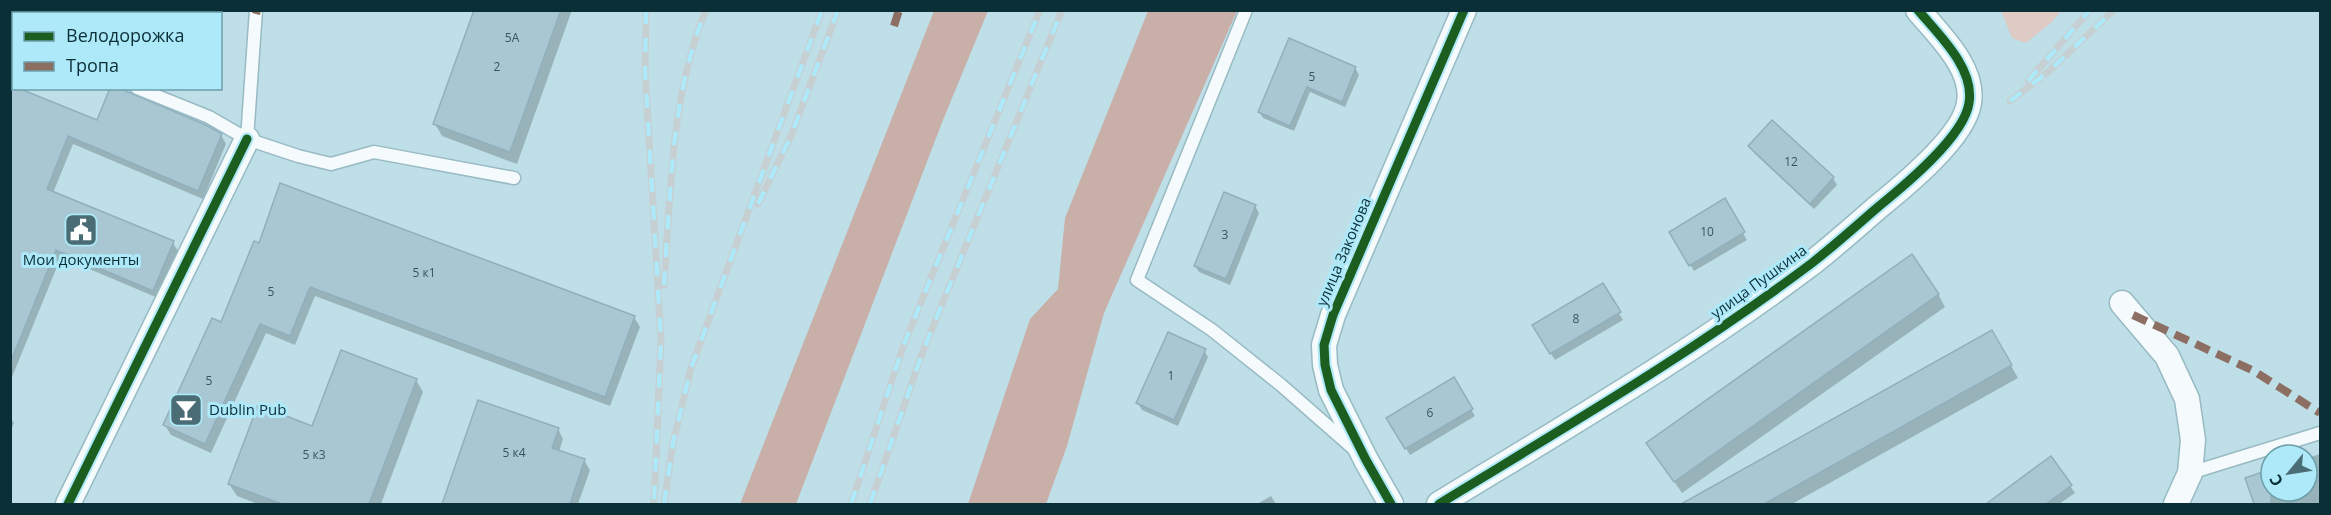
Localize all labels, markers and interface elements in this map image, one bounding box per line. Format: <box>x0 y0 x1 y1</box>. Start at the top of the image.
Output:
legend <box>12 12 222 90</box>
text: Велодорожка <box>66 23 184 47</box>
house number: 5А <box>505 29 520 46</box>
text: Тропа <box>66 53 119 77</box>
house number: 2 <box>494 58 501 75</box>
house number: 5 <box>1309 68 1316 85</box>
house number: 12 <box>1784 153 1798 170</box>
street label: улица Законова <box>1311 194 1375 309</box>
public building icon: Мои документы <box>63 212 99 248</box>
house number: 10 <box>1700 223 1714 240</box>
house number: 3 <box>1222 226 1229 243</box>
street label: улица Пушкина <box>1706 240 1810 323</box>
place label: Мои документы <box>23 249 139 269</box>
house number: 5 к1 <box>412 264 436 281</box>
house number: 5 <box>268 283 275 300</box>
house number: 8 <box>1573 310 1580 327</box>
house number: 1 <box>1168 367 1174 384</box>
house number: 5 <box>206 372 213 389</box>
bar icon: Dublin Pub <box>168 392 204 428</box>
place label: Dublin Pub <box>209 399 286 419</box>
house number: 6 <box>1427 404 1434 421</box>
north arrow <box>2259 443 2319 503</box>
house number: 5 к4 <box>502 444 526 461</box>
house number: 5 к3 <box>302 446 326 463</box>
text: С <box>2264 471 2288 490</box>

